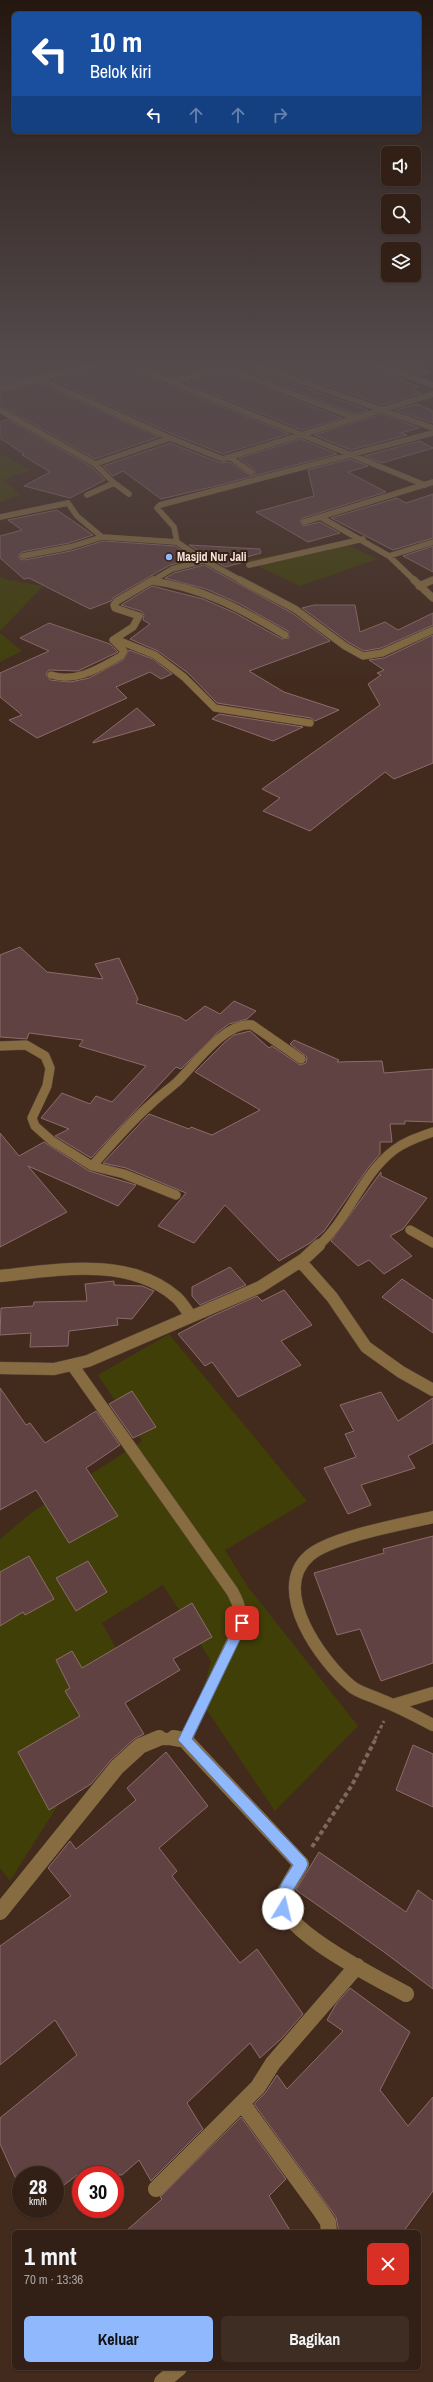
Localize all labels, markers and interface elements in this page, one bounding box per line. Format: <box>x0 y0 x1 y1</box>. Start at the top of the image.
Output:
text: 10 m <box>90 23 142 61</box>
icon: left <box>24 28 76 80</box>
text: Belok kiri <box>90 59 152 84</box>
icon: left <box>143 104 165 126</box>
icon: ahead <box>185 104 207 126</box>
icon: ahead <box>227 104 249 126</box>
icon: right <box>269 104 291 126</box>
map controls <box>381 146 421 282</box>
button: sound <box>381 146 421 186</box>
button: search <box>381 194 421 234</box>
button: layers <box>381 242 421 282</box>
place label: Masjid Nur Jali <box>177 549 247 565</box>
marker: Masjid Nur Jali <box>164 552 174 562</box>
pin <box>225 1606 259 1640</box>
icon: arrive <box>231 1612 253 1634</box>
position arrow <box>262 1888 304 1930</box>
speed limit sign: 30 <box>72 2166 124 2218</box>
text: 28 <box>29 2173 47 2200</box>
text: km/h <box>29 2195 47 2208</box>
text: 1 mnt <box>24 2240 77 2272</box>
button: close <box>367 2243 409 2285</box>
text: 70 m · 13:36 <box>24 2271 83 2288</box>
button: Keluar <box>24 2316 213 2362</box>
button: Bagikan <box>221 2316 409 2362</box>

